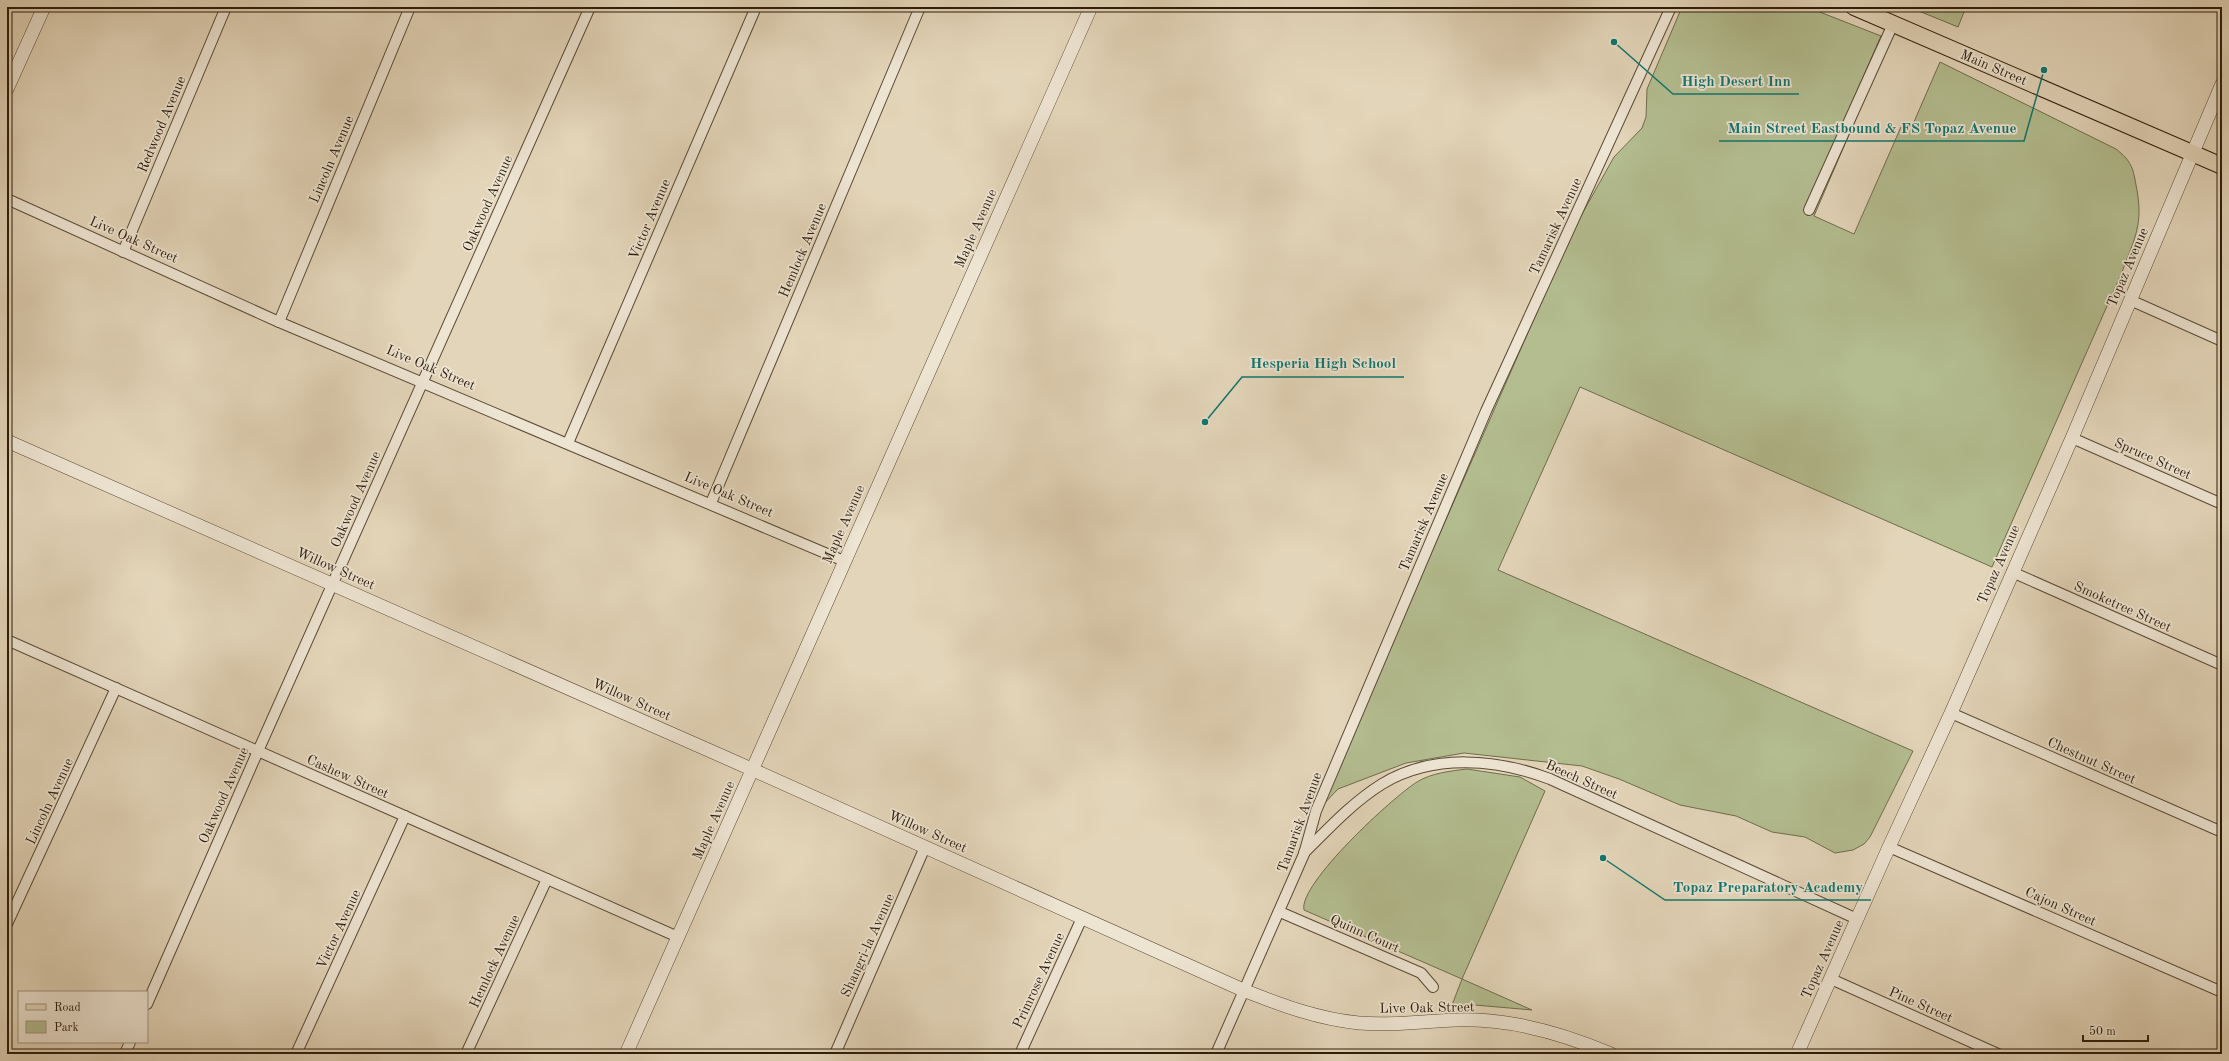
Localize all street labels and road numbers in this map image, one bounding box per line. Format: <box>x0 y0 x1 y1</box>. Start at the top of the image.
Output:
street label: Main Street <box>1958 48 2029 88</box>
street label: Redwood Avenue <box>135 74 189 175</box>
street label: Lincoln Avenue <box>307 114 357 205</box>
street label: Oakwood Avenue <box>460 153 515 254</box>
street label: Tamarisk Avenue <box>1527 176 1585 277</box>
street label: Victor Avenue <box>627 177 673 262</box>
street label: Maple Avenue <box>952 187 999 270</box>
street label: Hemlock Avenue <box>777 201 829 300</box>
street label: Live Oak Street <box>87 214 180 266</box>
street label: Topaz Avenue <box>2105 226 2151 309</box>
street label: Live Oak Street <box>384 343 477 393</box>
street label: Spruce Street <box>2112 436 2193 482</box>
street label: Oakwood Avenue <box>328 449 383 550</box>
street label: Live Oak Street <box>682 470 775 520</box>
street label: Tamarisk Avenue <box>1397 471 1451 574</box>
street label: Maple Avenue <box>820 483 867 566</box>
street label: Topaz Avenue <box>1975 523 2023 606</box>
street label: Willow Street <box>294 545 377 592</box>
street label: Smoketree Street <box>2072 579 2173 635</box>
street label: Willow Street <box>590 676 673 723</box>
street label: Chestnut Street <box>2045 735 2138 787</box>
street label: Oakwood Avenue <box>196 745 251 846</box>
street label: Cashew Street <box>304 753 391 801</box>
street label: Lincoln Avenue <box>24 756 76 847</box>
street label: Beech Street <box>1543 758 1620 802</box>
street label: Tamarisk Avenue <box>1275 770 1325 874</box>
street label: Maple Avenue <box>690 779 737 862</box>
street label: Willow Street <box>886 808 969 855</box>
street label: Cajon Street <box>2023 885 2098 929</box>
street label: Victor Avenue <box>314 887 363 971</box>
street label: Shangri-la Avenue <box>839 891 897 999</box>
street label: Quinn Court <box>1328 912 1402 956</box>
street label: Hemlock Avenue <box>467 913 523 1010</box>
street label: Topaz Avenue <box>1799 918 1847 1001</box>
street label: Primrose Avenue <box>1011 930 1067 1030</box>
street label: Pine Street <box>1887 985 1955 1025</box>
street label: Live Oak Street <box>1379 1000 1475 1016</box>

